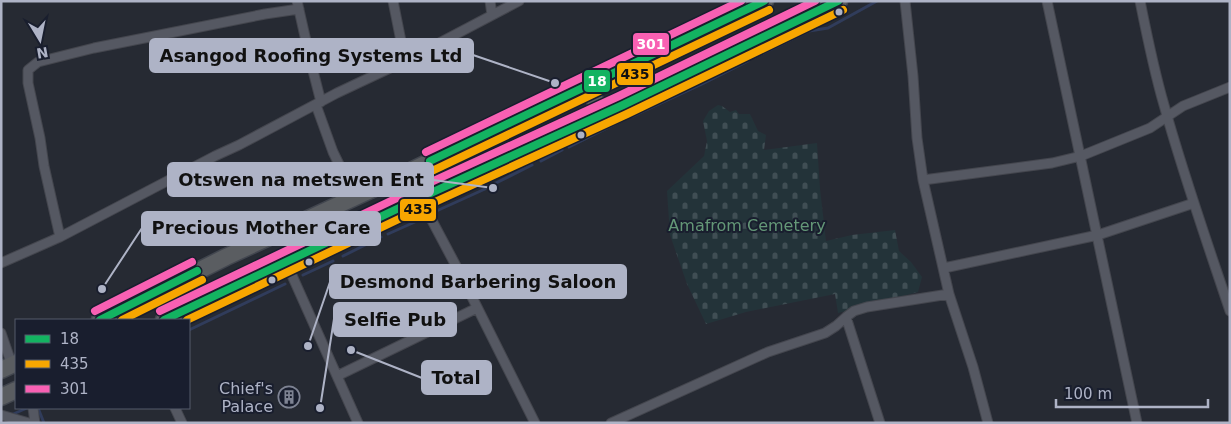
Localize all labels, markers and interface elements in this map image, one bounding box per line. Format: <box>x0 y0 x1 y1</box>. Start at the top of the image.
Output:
unlabelled marker <box>834 7 844 17</box>
north arrow <box>15 15 65 65</box>
line badge: 301 <box>632 32 670 56</box>
text: 301 <box>636 36 666 52</box>
callout: Asangod Roofing Systems Ltd <box>150 39 473 72</box>
text: N <box>35 44 49 62</box>
text: Asangod Roofing Systems Ltd <box>160 45 462 66</box>
line badge: 435 <box>616 62 654 86</box>
text: 435 <box>620 66 650 82</box>
line badge: 18 <box>583 69 611 93</box>
text: 18 <box>587 73 607 89</box>
unlabelled marker <box>576 130 586 140</box>
callout: Otswen na metswen Ent <box>168 163 433 196</box>
text: Otswen na metswen Ent <box>178 169 424 190</box>
line badge: 435 <box>399 198 437 222</box>
text: 435 <box>403 201 433 217</box>
callout: Precious Mother Care <box>142 212 380 245</box>
park label: Amafrom Cemetery <box>668 216 826 235</box>
text: Precious Mother Care <box>152 217 370 238</box>
unlabelled marker <box>304 257 314 267</box>
callout: Desmond Barbering Saloon <box>330 265 626 298</box>
text: Desmond Barbering Saloon <box>340 271 616 292</box>
unlabelled marker <box>267 275 277 285</box>
callout: Selfie Pub <box>334 303 456 336</box>
text: Selfie Pub <box>344 309 446 330</box>
legend <box>15 319 190 409</box>
text: 18 <box>60 330 79 348</box>
text: 435 <box>60 355 89 373</box>
callout: Total <box>422 361 491 394</box>
text: Total <box>431 367 481 388</box>
scale bar <box>1056 376 1208 408</box>
place label: Chief's Palace <box>219 379 273 416</box>
text: 301 <box>60 380 89 398</box>
building icon: Chief's Palace <box>277 385 301 409</box>
text: 100 m <box>1064 385 1112 403</box>

